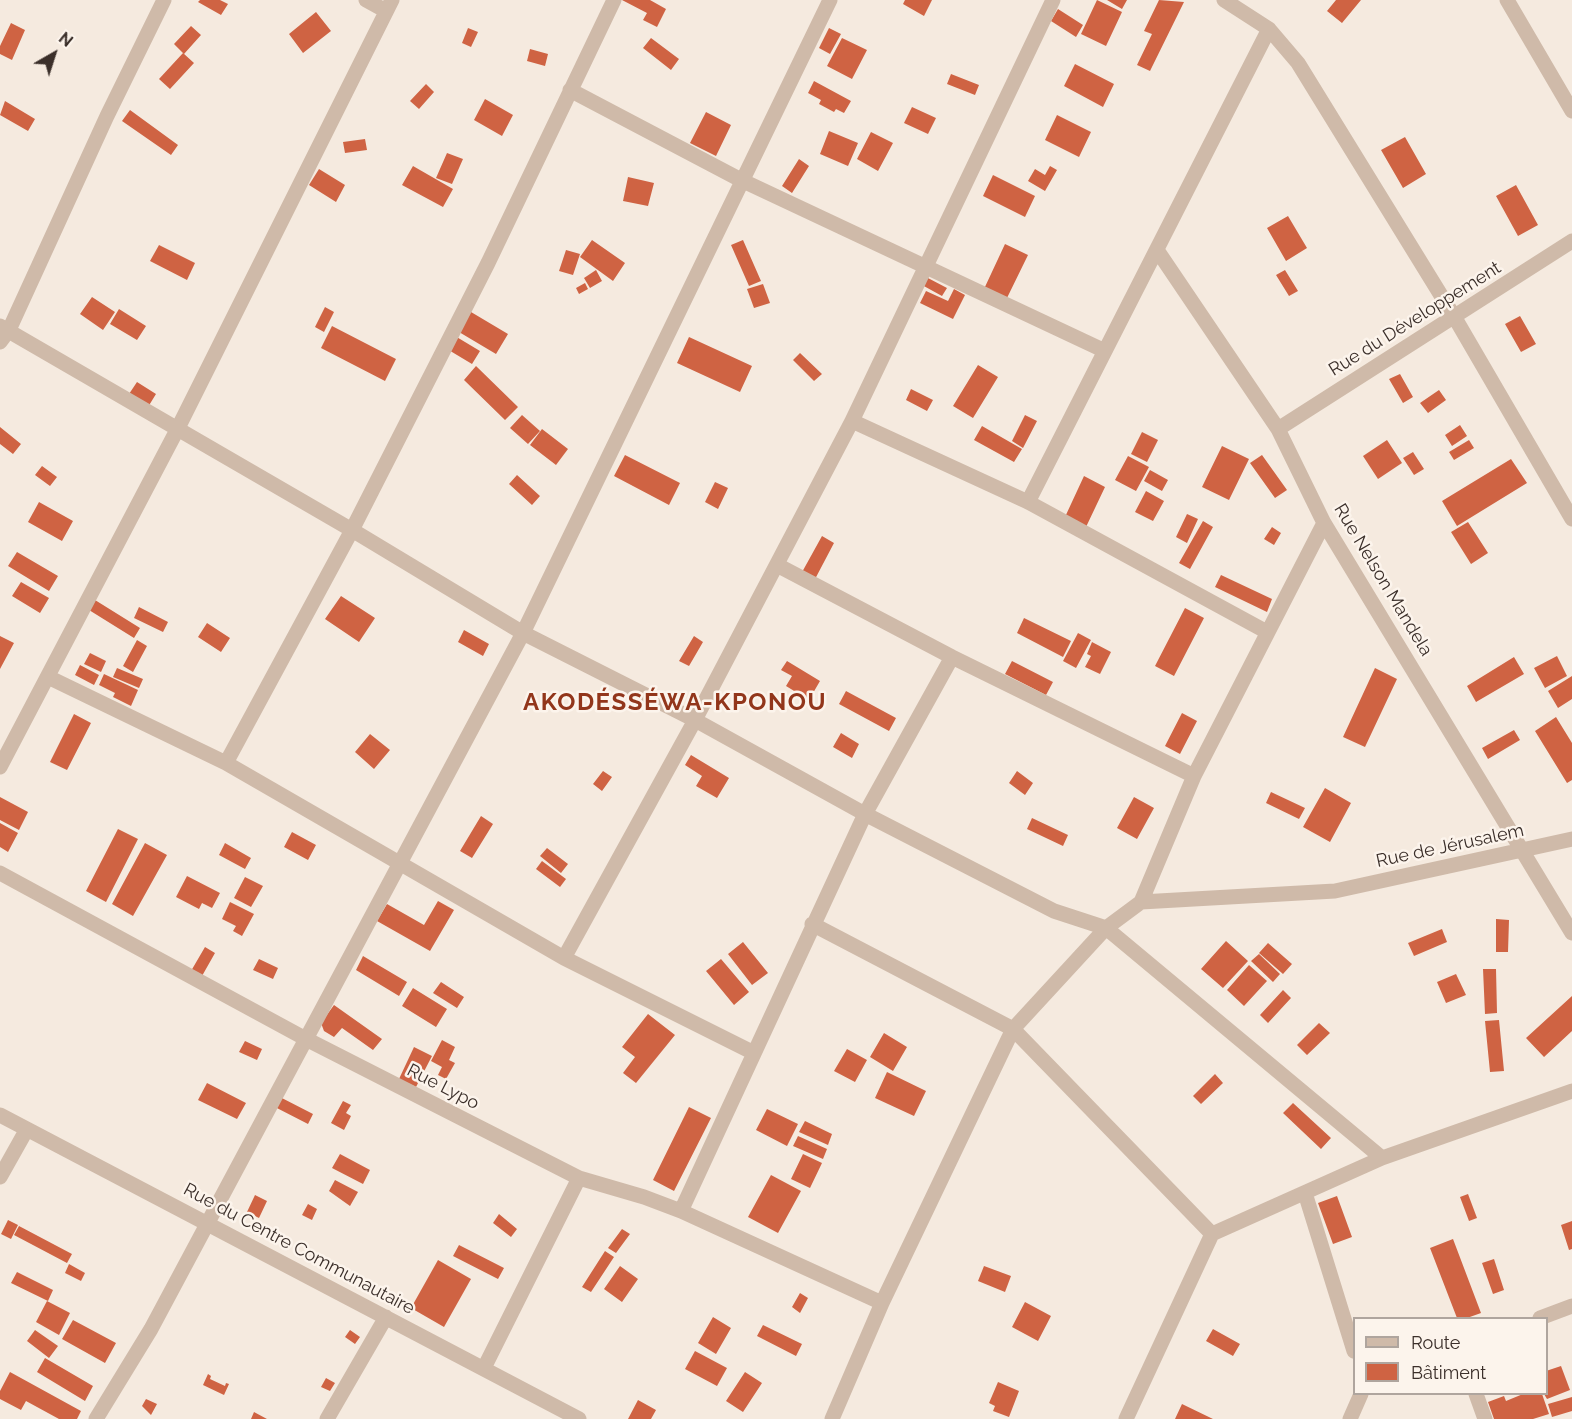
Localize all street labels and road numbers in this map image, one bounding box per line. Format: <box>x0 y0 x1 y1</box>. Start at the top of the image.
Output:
street label: Rue du Développement <box>1325 257 1505 381</box>
street label: Rue Nelson Mandela <box>1329 500 1437 660</box>
street label: Rue de Jérusalem <box>1374 820 1526 872</box>
street label: Rue Lypo <box>403 1060 483 1114</box>
street label: Rue du Centre Communautaire <box>180 1179 418 1319</box>

